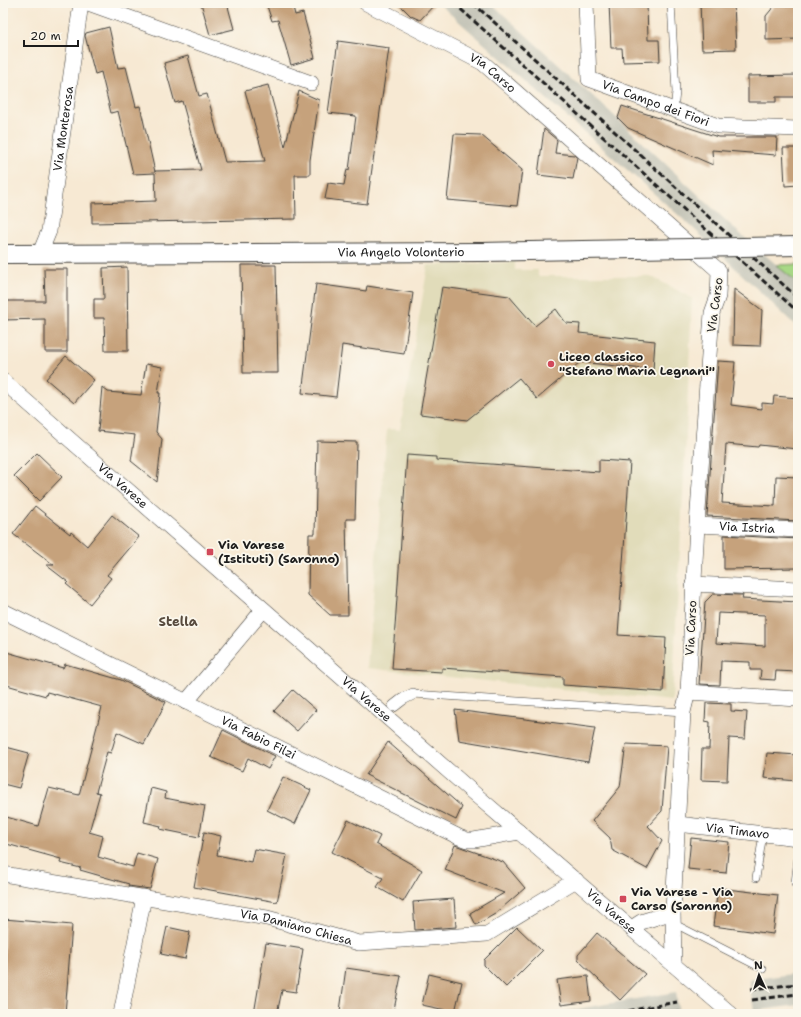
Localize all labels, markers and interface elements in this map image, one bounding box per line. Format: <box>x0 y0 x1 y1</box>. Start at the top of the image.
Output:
scale bar <box>24 22 78 48</box>
text: 20 m <box>30 28 61 44</box>
street label: Via Carso <box>467 49 519 96</box>
street label: Via Campo dei Fiori <box>600 76 712 130</box>
street label: Via Monterosa <box>49 85 77 172</box>
street label: Via Angelo Volonterio <box>337 244 465 261</box>
street label: Via Carso <box>703 276 727 334</box>
place label: Liceo classico "Stefano Maria Legnani" <box>559 349 715 379</box>
marker: Liceo classico "Stefano Maria Legnani" <box>546 359 556 369</box>
street label: Via Varese <box>94 459 151 512</box>
street label: Via Istria <box>719 518 776 537</box>
place label: Via Varese (Istituti) (Saronno) <box>218 537 340 567</box>
marker: Via Varese (Istituti) (Saronno) <box>205 547 215 557</box>
street label: Via Carso <box>682 600 700 656</box>
district label: Stella <box>158 613 198 630</box>
street label: Via Varese <box>338 673 395 726</box>
street label: Via Fabio Filzi <box>218 712 299 763</box>
street label: Via Timavo <box>705 819 770 843</box>
place label: Via Varese - Via Carso (Saronno) <box>631 884 733 914</box>
street label: Via Varese <box>583 885 640 937</box>
marker: Via Varese - Via Carso (Saronno) <box>618 894 628 904</box>
street label: Via Damiano Chiesa <box>239 906 355 949</box>
north arrow <box>739 955 779 995</box>
text: N <box>754 958 764 973</box>

